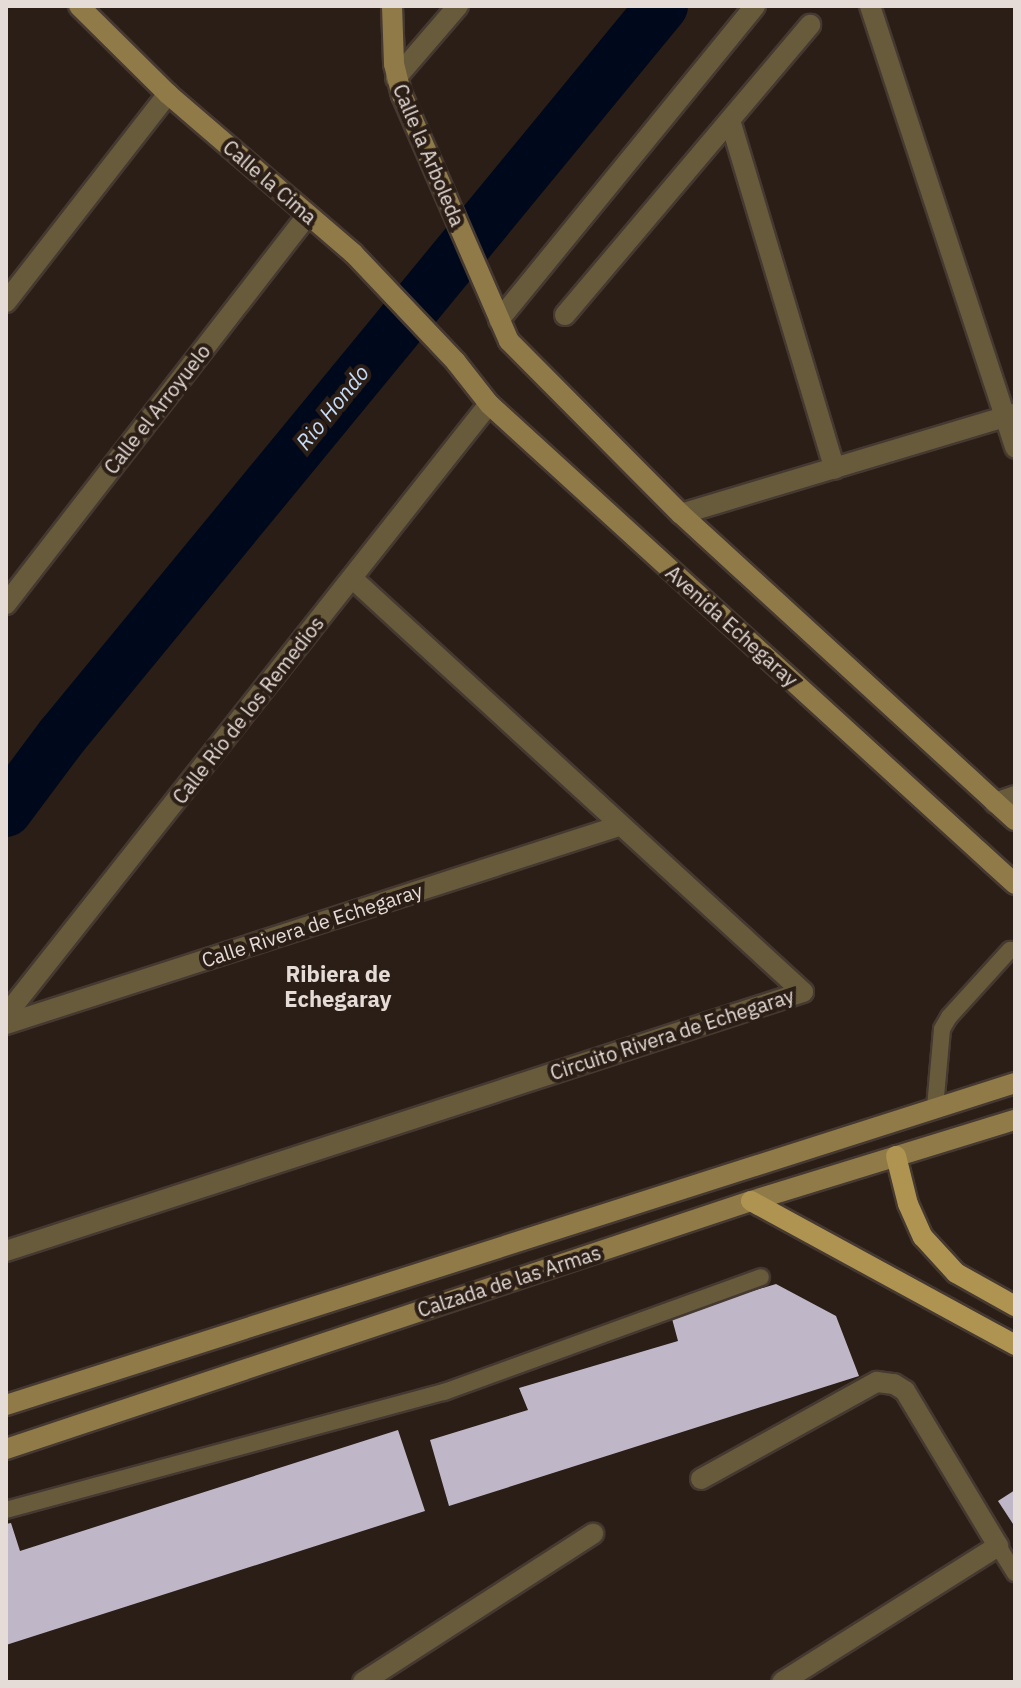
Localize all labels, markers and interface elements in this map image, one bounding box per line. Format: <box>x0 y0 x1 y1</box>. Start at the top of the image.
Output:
street label: Calle la Arboleda <box>388 80 470 230</box>
street label: Calle la Cima <box>218 135 322 229</box>
street label: Calle el Arroyuelo <box>99 339 215 479</box>
water label: Rio Hondo <box>290 359 374 455</box>
street label: Avenida Echegaray <box>661 560 803 692</box>
street label: Calle Río de los Remedios <box>167 612 329 808</box>
street label: Calle Rivera de Echegaray <box>199 878 425 972</box>
district label: Ribiera de Echegaray <box>284 960 392 1012</box>
street label: Circuito Rivera de Echegaray <box>547 983 797 1085</box>
street label: Calzada de las Armas <box>414 1240 604 1322</box>

